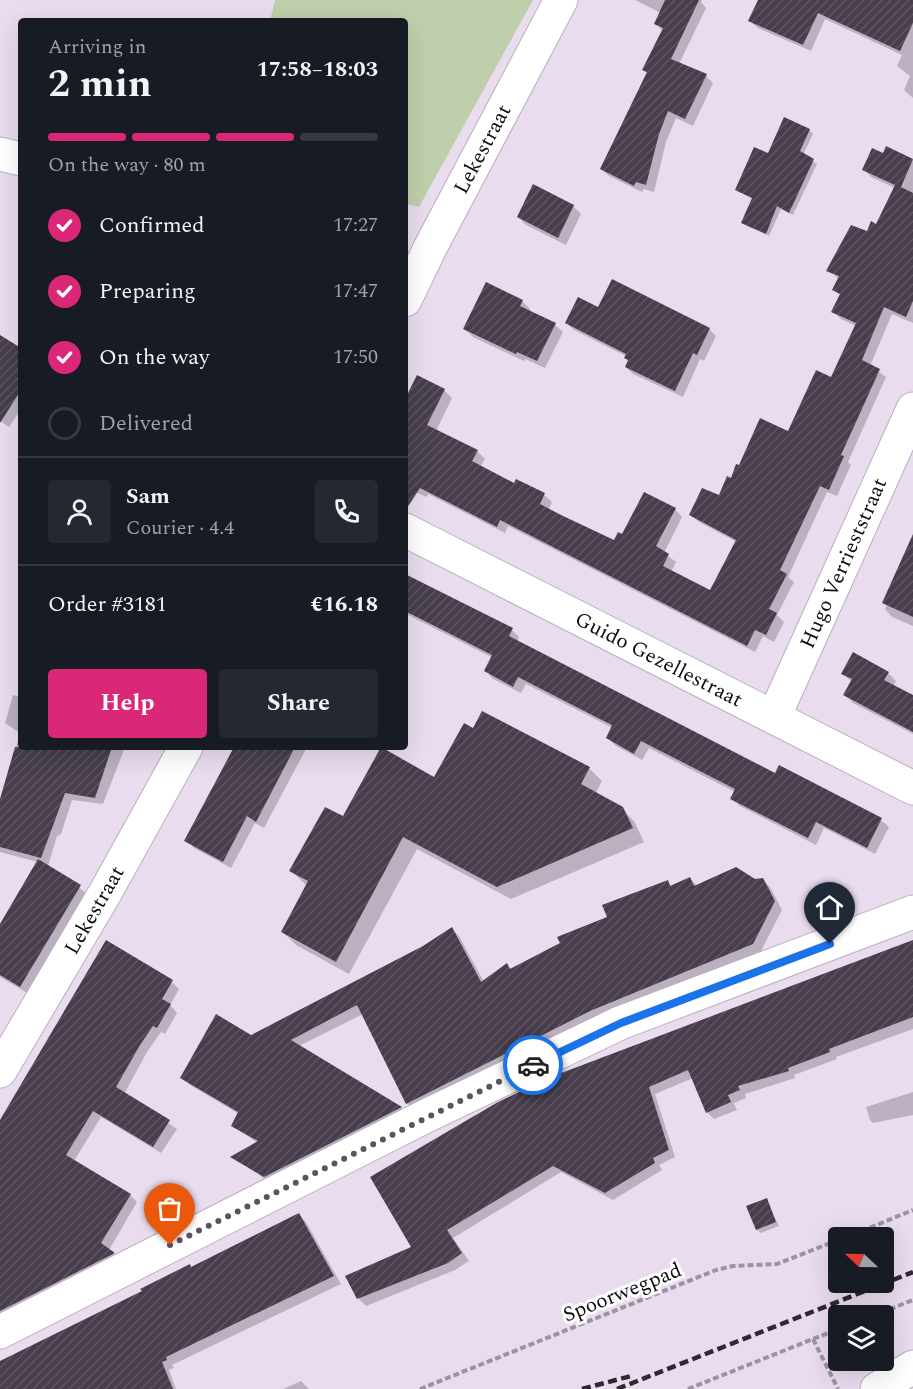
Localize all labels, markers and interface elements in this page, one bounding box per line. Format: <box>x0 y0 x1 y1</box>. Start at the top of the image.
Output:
text: Arriving in <box>48 32 146 62</box>
text: 17:58–18:03 <box>256 53 378 86</box>
text: 2 min <box>48 55 152 114</box>
street label: Lekestraat <box>446 99 520 200</box>
text: On the way · 80 m <box>48 150 206 180</box>
icon: check <box>48 209 81 242</box>
text: Confirmed <box>99 209 205 242</box>
text: 17:27 <box>333 210 378 240</box>
icon: check <box>48 275 81 308</box>
text: Preparing <box>99 275 196 308</box>
text: 17:47 <box>333 276 378 306</box>
icon: check <box>48 341 81 374</box>
text: On the way <box>99 341 210 374</box>
text: 17:50 <box>333 342 378 372</box>
text: Delivered <box>99 407 193 440</box>
street label: Hugo Verrieststraat <box>792 473 896 654</box>
button: person <box>48 480 111 543</box>
text: Sam <box>126 480 170 513</box>
button: phone <box>315 480 378 543</box>
text: Courier · 4.4 <box>126 513 234 543</box>
text: Order #3181 <box>48 588 167 621</box>
text: €16.18 <box>310 588 378 621</box>
street label: Guido Gezellestraat <box>569 604 748 716</box>
button: Help <box>48 669 207 738</box>
button: Share <box>219 669 378 738</box>
street label: Lekestraat <box>57 860 133 961</box>
pin <box>804 882 855 944</box>
icon: home <box>813 891 846 924</box>
courier <box>503 1035 563 1095</box>
icon: car <box>517 1049 550 1082</box>
pin <box>144 1183 195 1245</box>
icon: bag <box>153 1192 186 1225</box>
north arrow <box>828 1227 894 1293</box>
map controls <box>828 1227 894 1371</box>
street label: Spoorwegpad <box>558 1255 687 1331</box>
button: layers <box>828 1305 894 1371</box>

